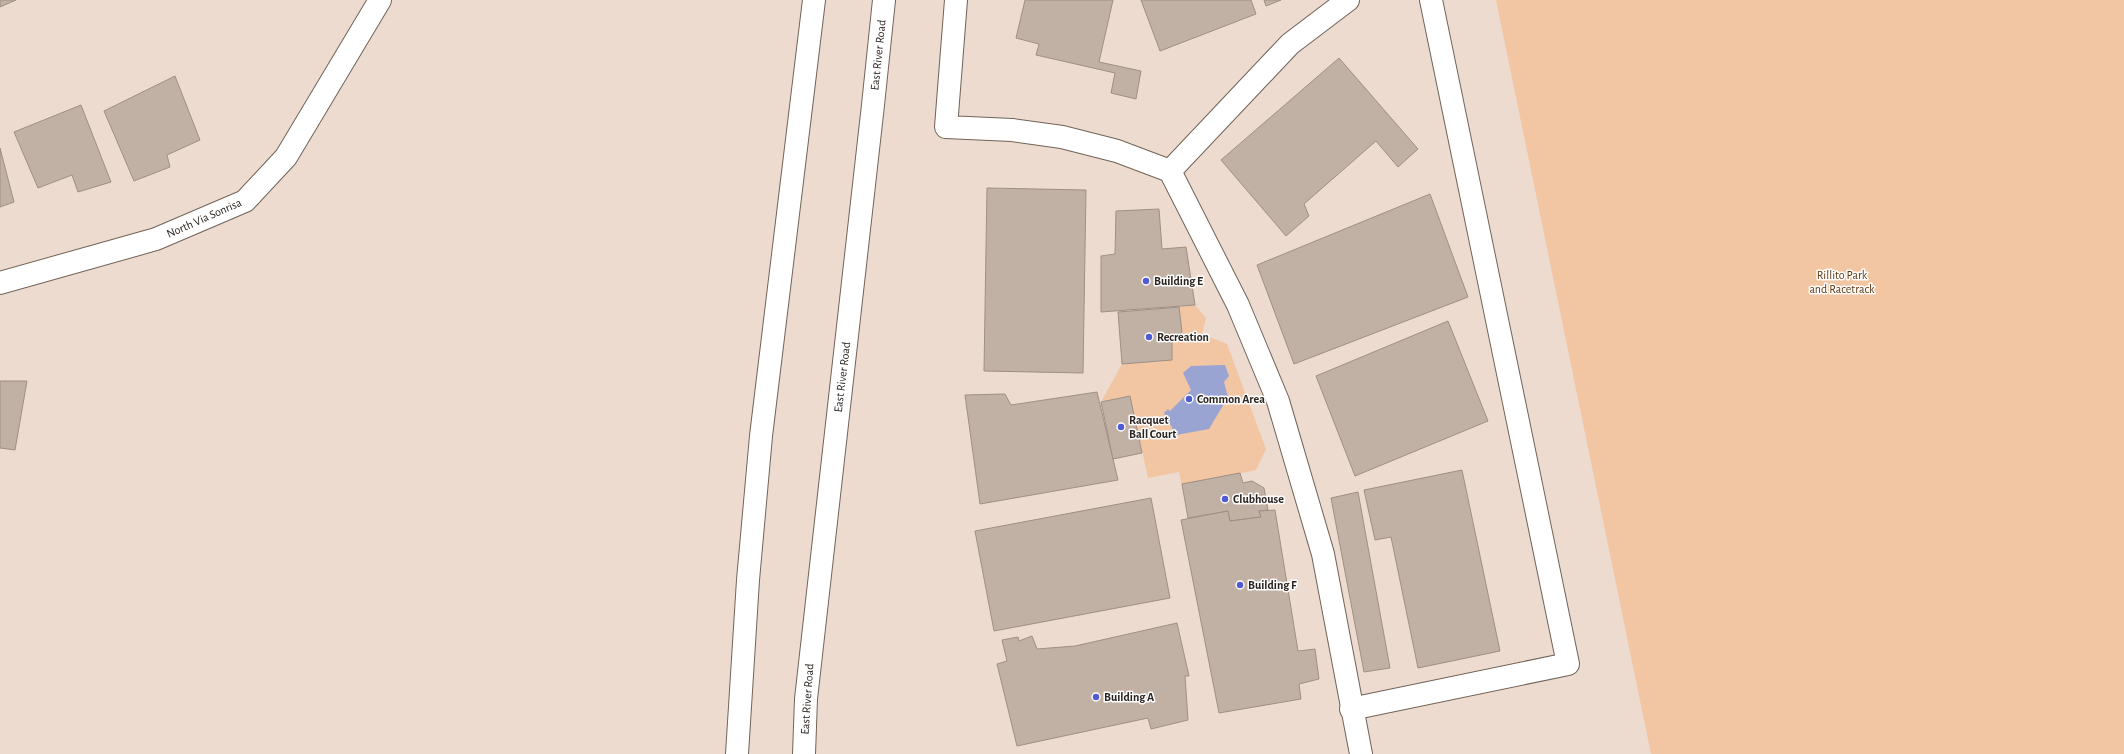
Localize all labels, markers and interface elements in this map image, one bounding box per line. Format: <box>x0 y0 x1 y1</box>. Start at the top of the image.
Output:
street label: East River Road <box>868 19 888 91</box>
street label: North Via Sonrisa <box>165 196 244 240</box>
park label: Rillito Park and Racetrack <box>1809 269 1875 295</box>
place label: Building E <box>1154 275 1203 287</box>
marker: Building E <box>1141 276 1151 286</box>
place label: Recreation <box>1157 331 1209 343</box>
marker: Recreation <box>1144 332 1154 342</box>
street label: East River Road <box>832 341 852 413</box>
place label: Common Area <box>1197 393 1265 405</box>
marker: Common Area <box>1184 394 1194 404</box>
place label: Racquet Ball Court <box>1129 414 1176 440</box>
marker: Racquet Ball Court <box>1116 422 1126 432</box>
place label: Clubhouse <box>1233 493 1284 505</box>
marker: Clubhouse <box>1220 494 1230 504</box>
place label: Building F <box>1248 579 1297 591</box>
marker: Building F <box>1235 580 1245 590</box>
street label: East River Road <box>799 663 815 735</box>
place label: Building A <box>1104 691 1155 703</box>
marker: Building A <box>1091 692 1101 702</box>

